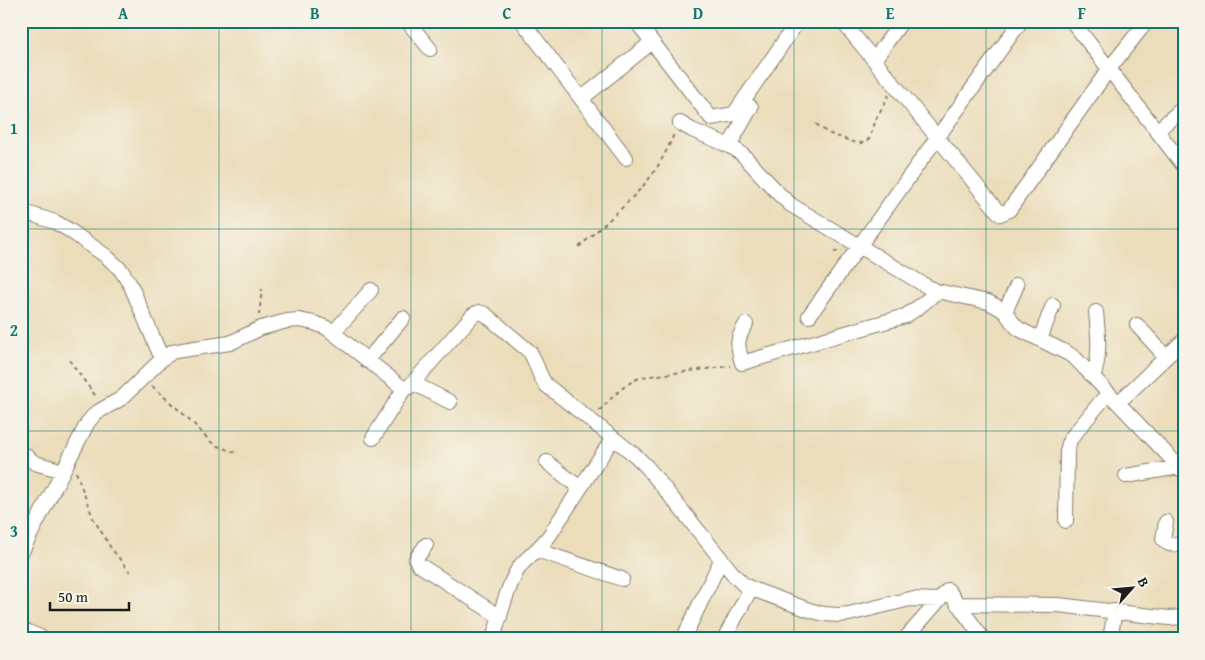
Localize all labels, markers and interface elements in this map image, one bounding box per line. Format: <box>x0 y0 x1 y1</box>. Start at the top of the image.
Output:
text: A <box>118 1 129 25</box>
text: B <box>310 1 320 25</box>
text: C <box>502 1 512 25</box>
text: D <box>693 1 703 25</box>
text: E <box>886 1 895 25</box>
text: F <box>1078 1 1086 25</box>
text: 1 <box>10 116 18 140</box>
text: 2 <box>10 318 18 342</box>
text: 3 <box>10 519 18 543</box>
north arrow <box>1108 562 1158 612</box>
text: B <box>1133 574 1154 590</box>
scale bar <box>50 580 129 612</box>
text: 50 m <box>58 586 89 607</box>

